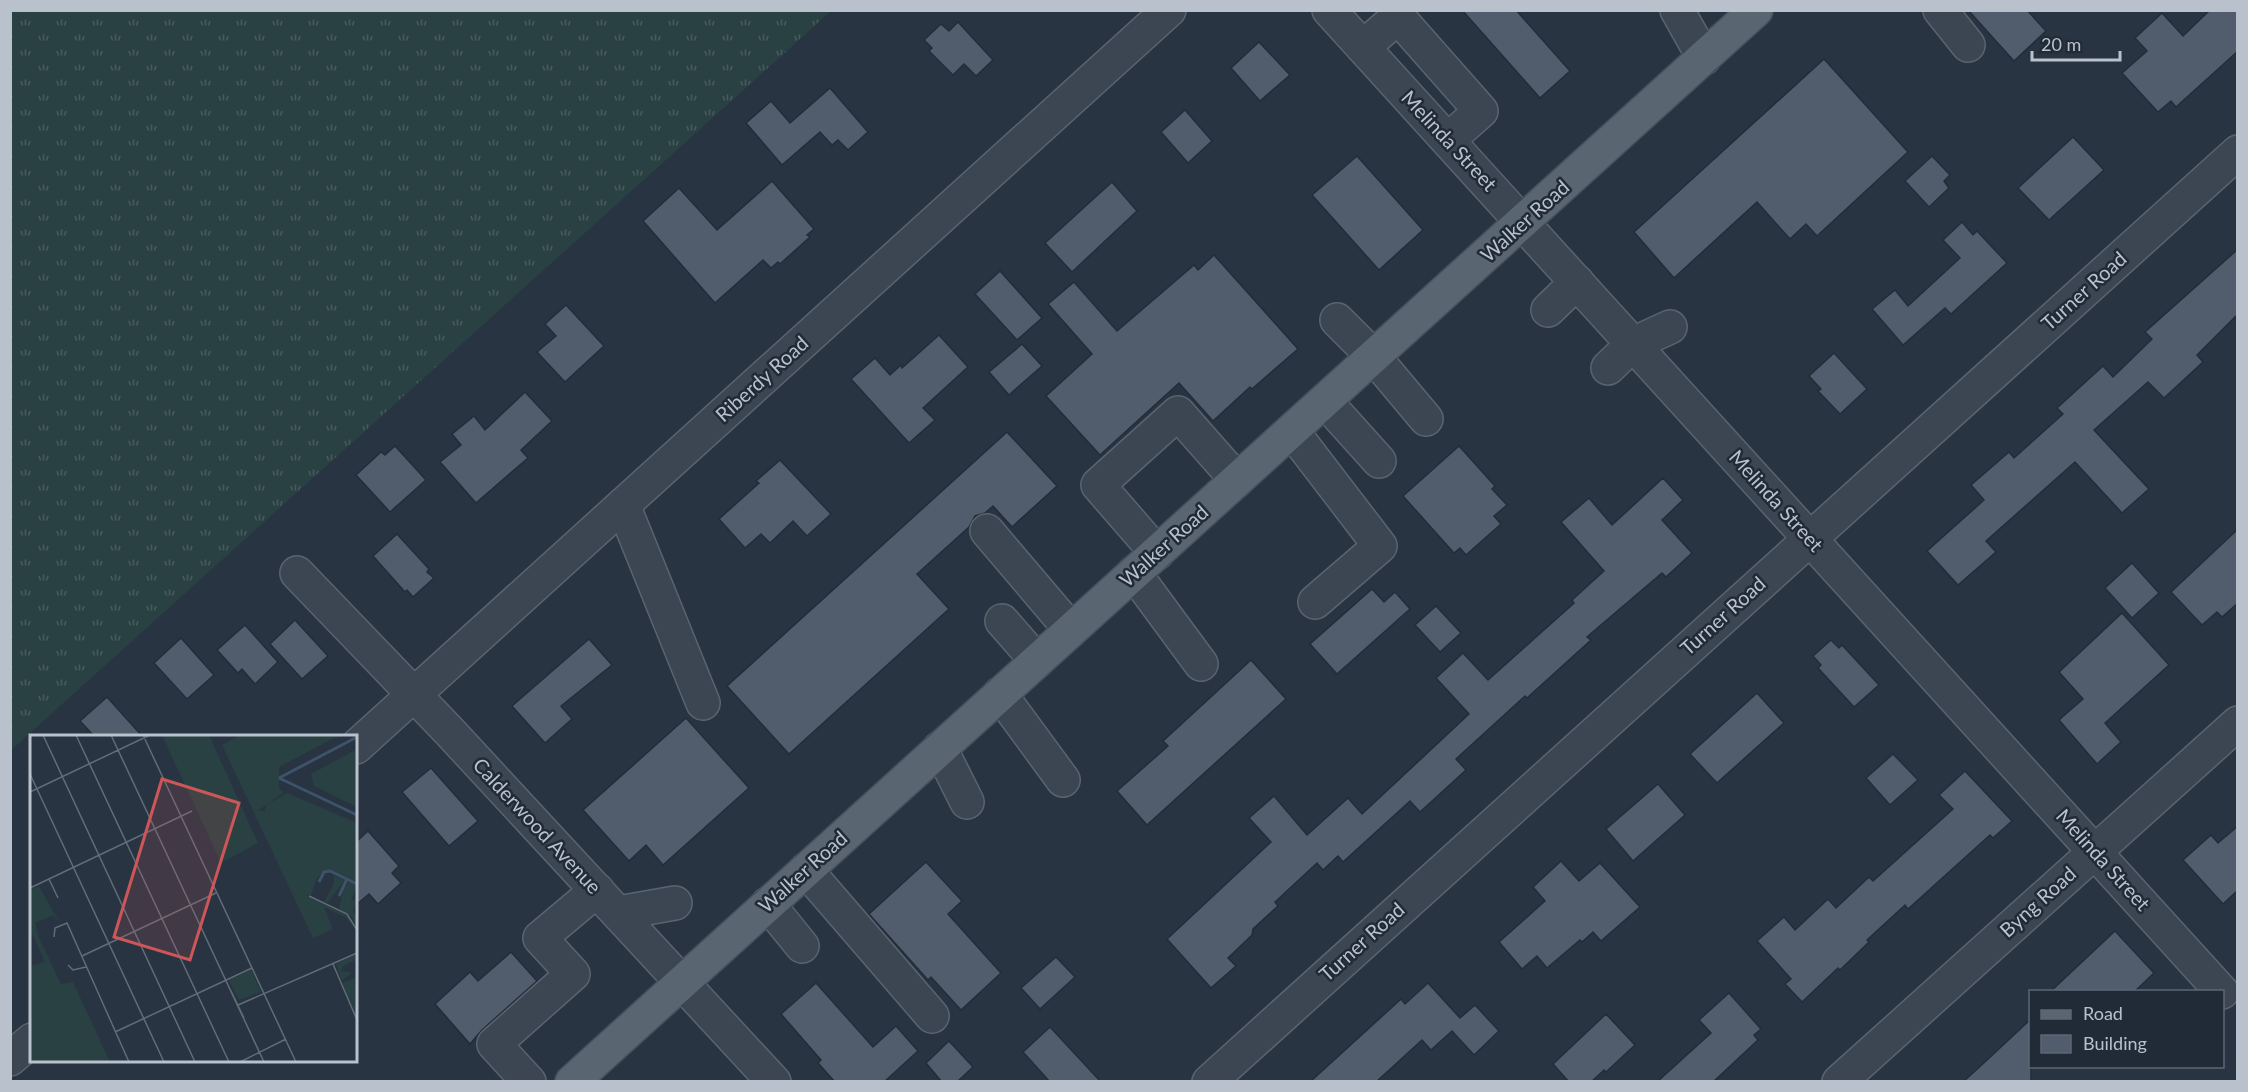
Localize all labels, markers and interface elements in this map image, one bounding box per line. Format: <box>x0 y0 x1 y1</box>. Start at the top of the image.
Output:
scale bar <box>2032 24 2120 62</box>
text: 20 m <box>2041 33 2081 55</box>
street label: Melinda Street <box>1397 85 1502 195</box>
street label: Walker Road <box>1475 174 1574 266</box>
street label: Turner Road <box>2036 246 2131 335</box>
street label: Riberdy Road <box>710 330 813 426</box>
street label: Melinda Street <box>1725 445 1829 556</box>
street label: Walker Road <box>1114 499 1213 591</box>
street label: Turner Road <box>1675 571 1770 660</box>
inset map <box>30 735 357 1062</box>
street label: Calderwood Avenue <box>469 752 607 898</box>
street label: Melinda Street <box>2052 804 2156 915</box>
street label: Walker Road <box>753 825 852 917</box>
street label: Byng Road <box>1994 861 2080 942</box>
street label: Turner Road <box>1314 897 1409 986</box>
legend <box>2029 990 2224 1068</box>
text: Road <box>2083 1002 2123 1024</box>
text: Building <box>2083 1032 2147 1054</box>

